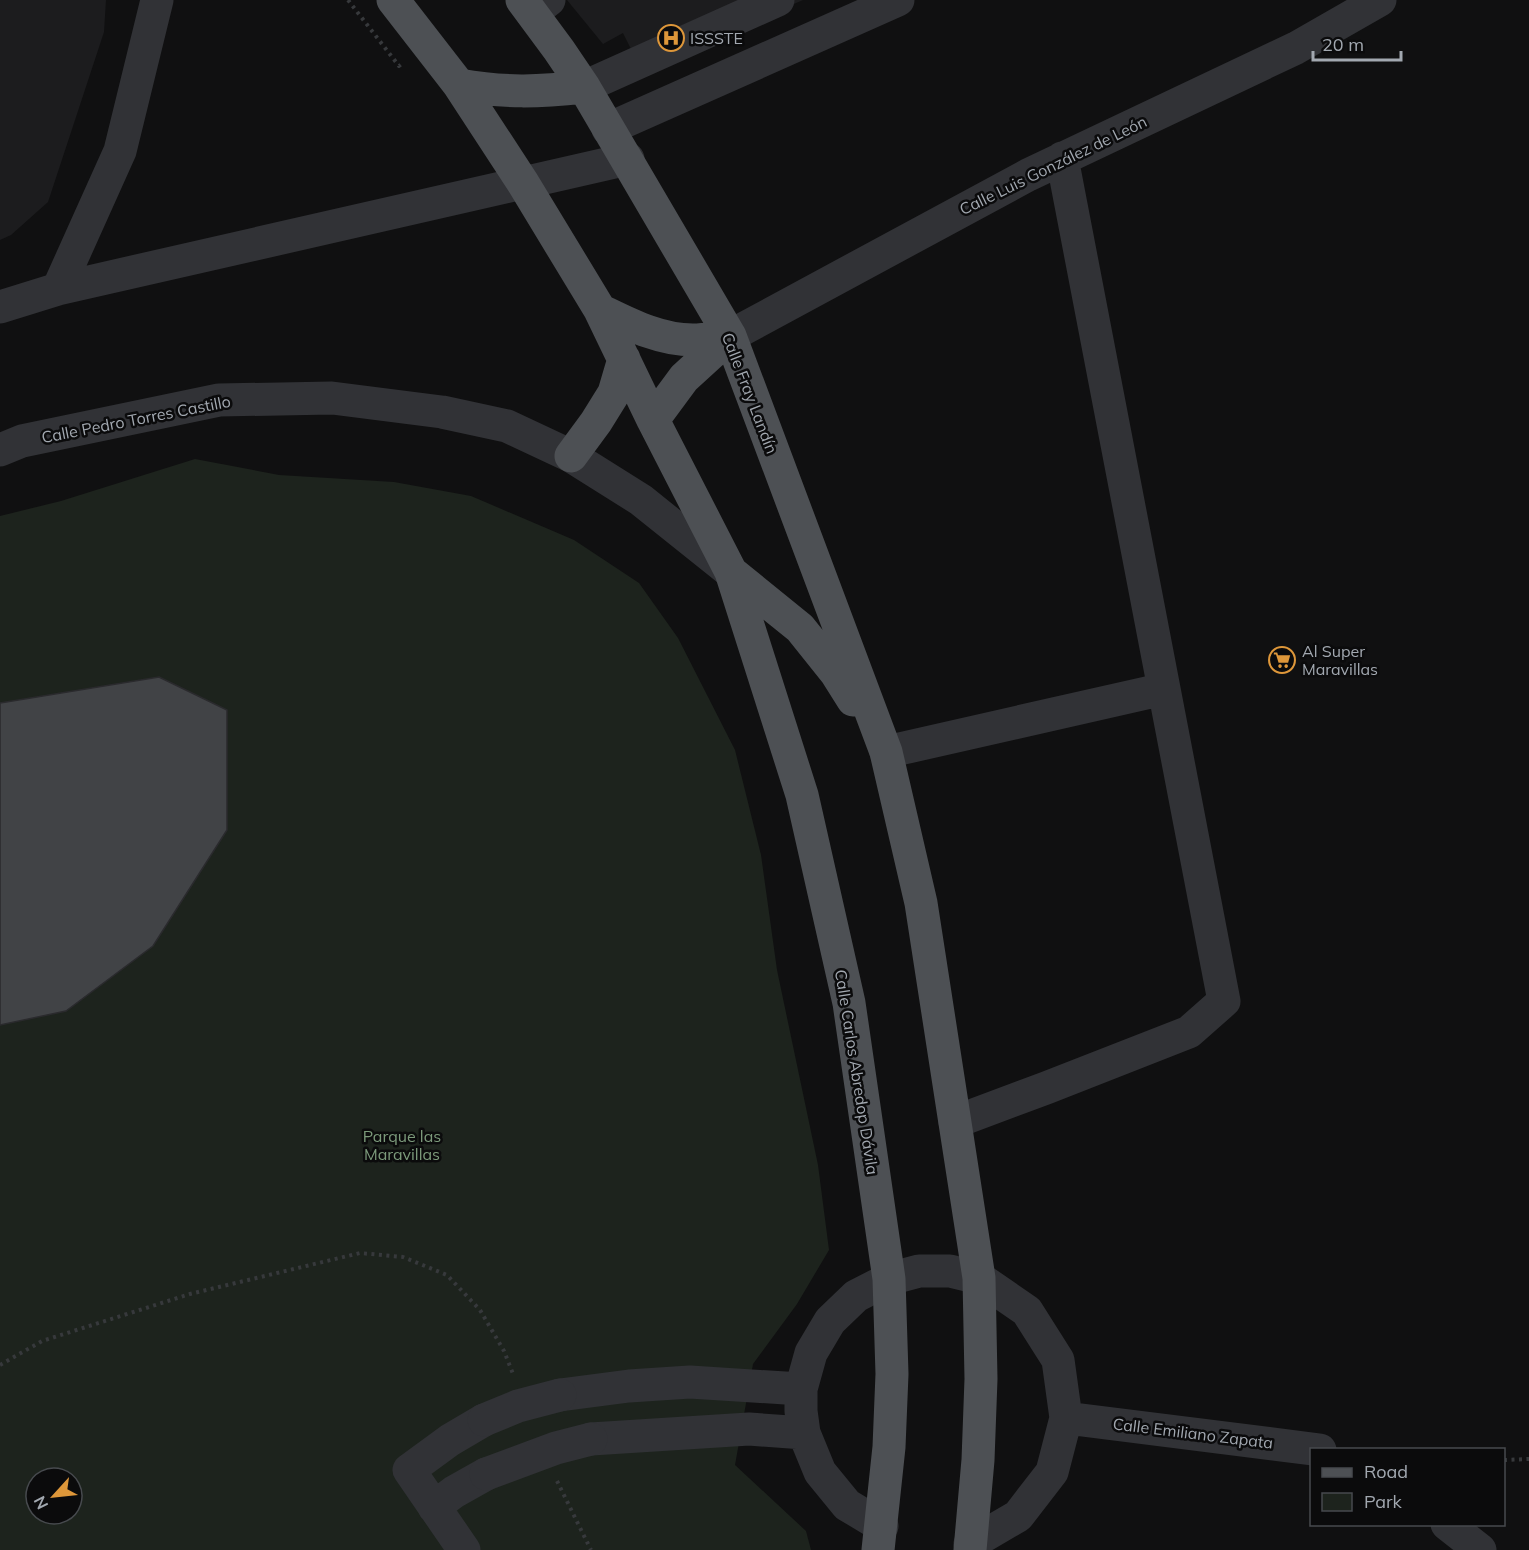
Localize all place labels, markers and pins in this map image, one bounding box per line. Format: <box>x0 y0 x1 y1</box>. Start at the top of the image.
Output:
hospital icon: ISSSTE <box>656 23 686 53</box>
place label: ISSSTE <box>690 28 743 48</box>
place label: Al Super Maravillas <box>1302 641 1378 679</box>
supermarket icon: Al Super Maravillas <box>1267 645 1297 675</box>

